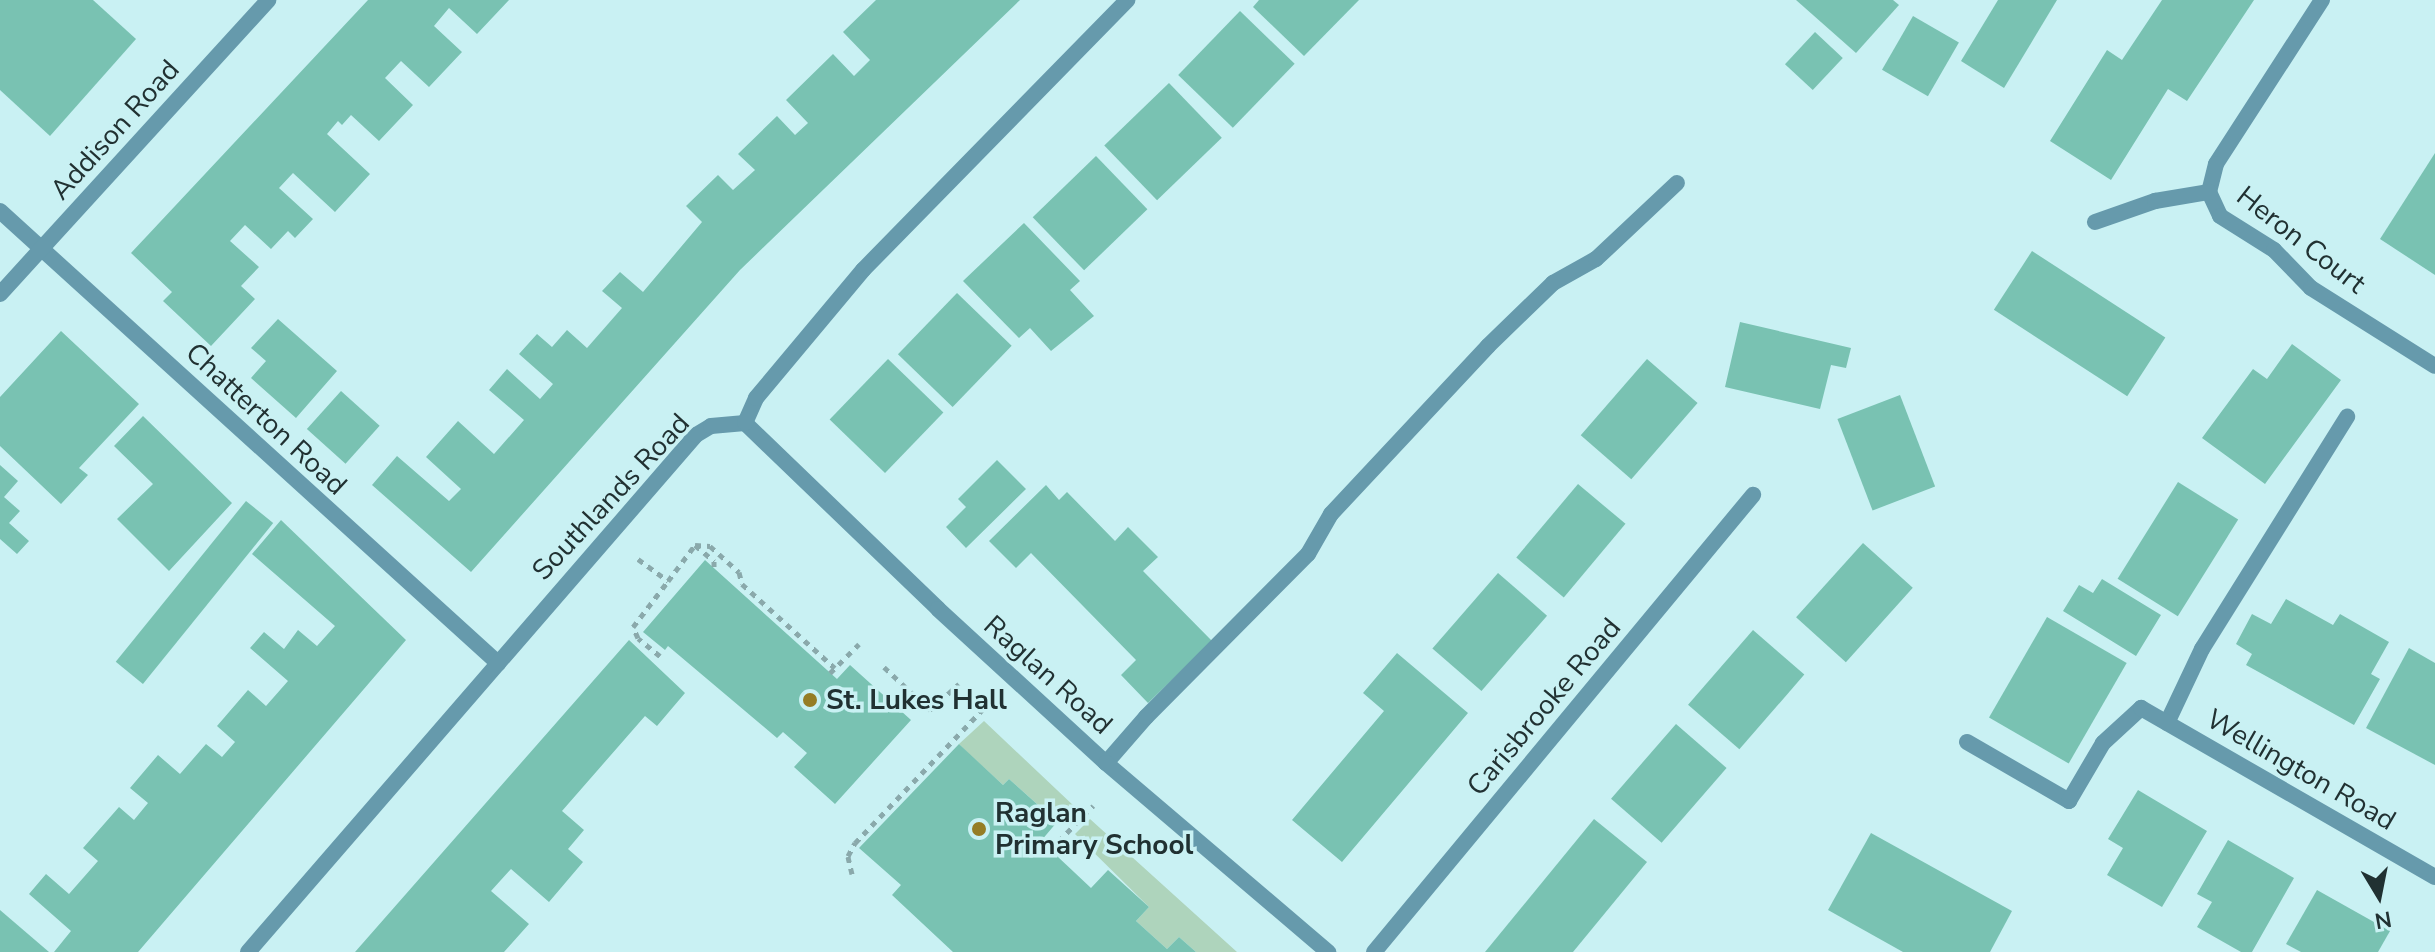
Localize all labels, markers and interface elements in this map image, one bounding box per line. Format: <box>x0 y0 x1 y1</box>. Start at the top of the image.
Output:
street label: Addison Road <box>43 53 187 207</box>
street label: Heron Court <box>2230 179 2372 301</box>
street label: Chatterton Road <box>179 336 353 502</box>
street label: Southlands Road <box>525 407 697 587</box>
street label: Raglan Road <box>977 609 1119 741</box>
street label: Carisbrooke Road <box>1460 611 1628 803</box>
place label: St. Lukes Hall <box>826 683 1007 717</box>
marker: St. Lukes Hall <box>801 691 819 709</box>
street label: Wellington Road <box>2200 702 2402 838</box>
place label: Raglan Primary School <box>995 796 1194 862</box>
marker: Raglan Primary School <box>970 820 988 838</box>
north arrow <box>2339 856 2419 936</box>
text: N <box>2372 903 2394 936</box>

